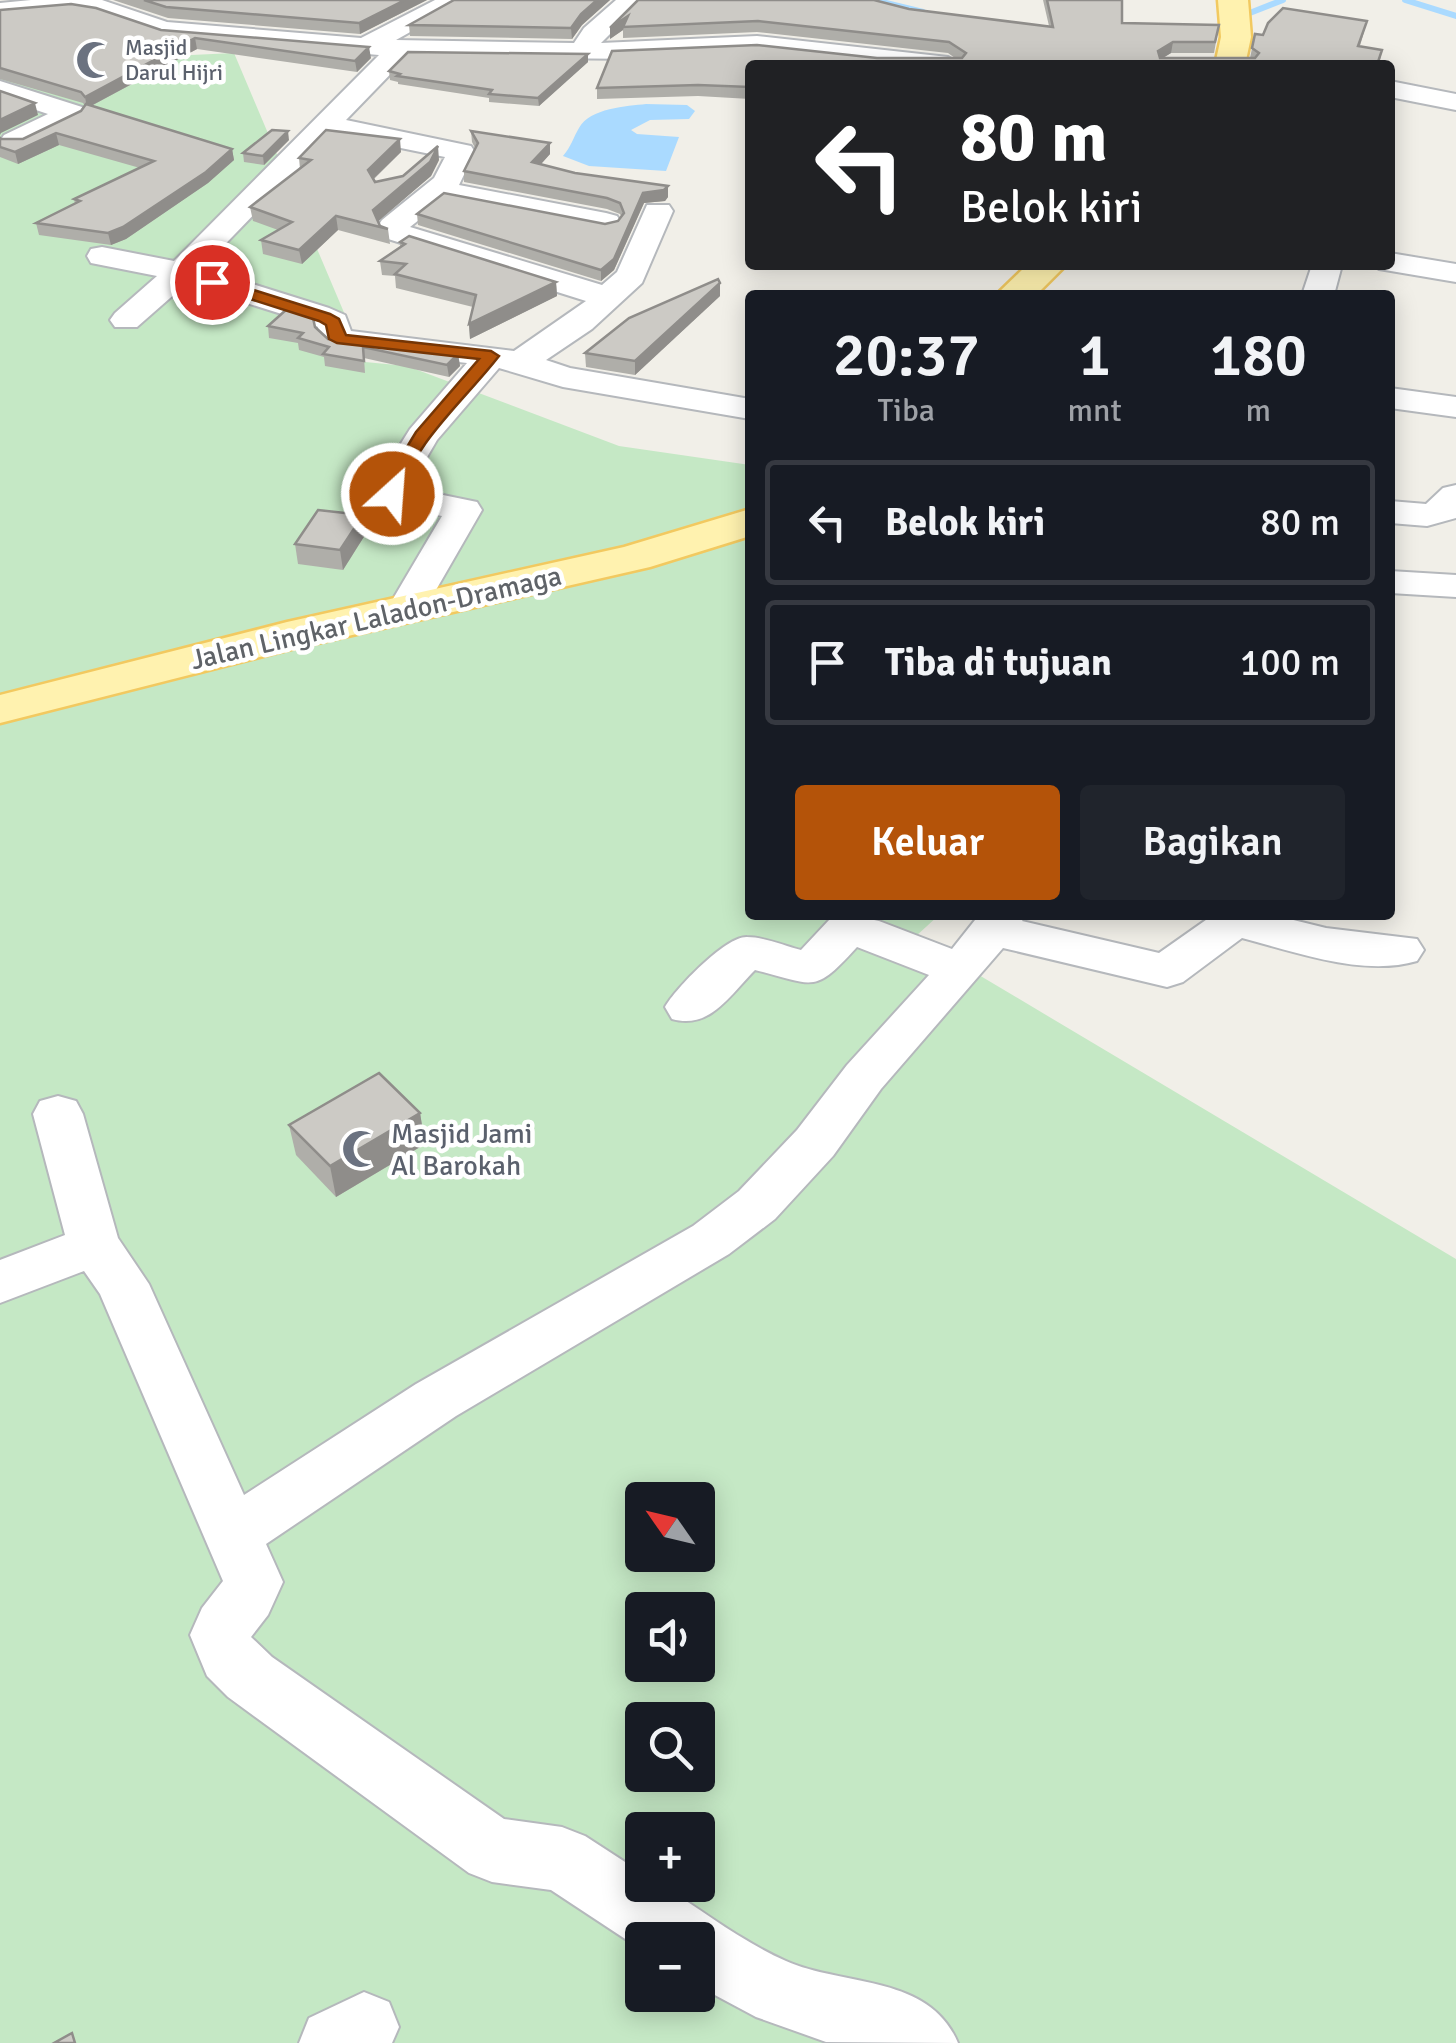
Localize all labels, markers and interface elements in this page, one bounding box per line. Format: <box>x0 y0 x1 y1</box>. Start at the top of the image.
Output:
place label: Masjid Darul Hijri <box>125 34 223 86</box>
mosque icon: Masjid Darul Hijri <box>74 39 116 81</box>
text: 80 m <box>960 94 1108 180</box>
icon: left <box>795 100 925 230</box>
text: Belok kiri <box>960 180 1142 235</box>
pin <box>170 240 255 325</box>
icon: arrive <box>185 255 240 310</box>
text: 20:37 <box>833 319 980 393</box>
text: 1 <box>1078 319 1111 393</box>
text: 180 <box>1210 319 1307 393</box>
text: Tiba <box>878 391 935 430</box>
text: mnt <box>1068 391 1122 430</box>
text: m <box>1246 391 1271 430</box>
position arrow <box>340 442 444 546</box>
icon: left <box>800 495 855 550</box>
text: Belok kiri <box>885 499 1045 546</box>
text: 80 m <box>1260 499 1340 546</box>
street label: Jalan Lingkar Laladon-Dramaga <box>187 559 565 677</box>
icon: arrive <box>800 635 855 690</box>
text: Tiba di tujuan <box>885 639 1112 686</box>
text: 100 m <box>1240 639 1340 686</box>
button: Keluar <box>795 785 1060 900</box>
button: Bagikan <box>1080 785 1345 900</box>
place label: Masjid Jami Al Barokah <box>391 1117 532 1183</box>
mosque icon: Masjid Jami Al Barokah <box>340 1128 382 1170</box>
north arrow <box>625 1482 715 1572</box>
map controls <box>625 1482 715 2012</box>
button: sound <box>625 1592 715 1682</box>
button: search <box>625 1702 715 1792</box>
button: + <box>625 1812 715 1902</box>
button: − <box>625 1922 715 2012</box>

